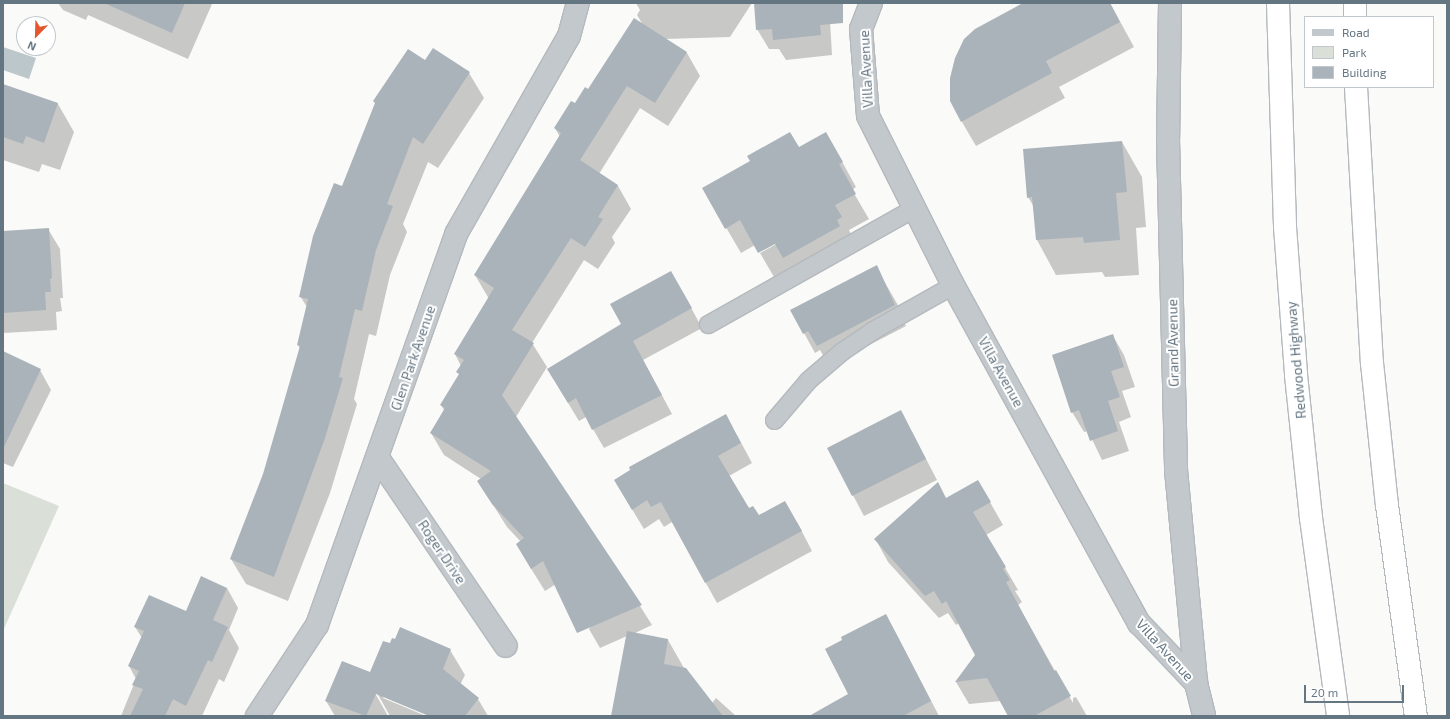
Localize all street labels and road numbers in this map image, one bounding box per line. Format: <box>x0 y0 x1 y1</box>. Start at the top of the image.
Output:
street label: Villa Avenue <box>856 30 876 108</box>
street label: Grand Avenue <box>1164 299 1182 387</box>
street label: Redwood Highway <box>1282 300 1310 420</box>
street label: Glen Park Avenue <box>387 303 439 413</box>
street label: Villa Avenue <box>975 334 1027 410</box>
street label: Roger Drive <box>414 517 470 587</box>
street label: Villa Avenue <box>1133 615 1197 685</box>

